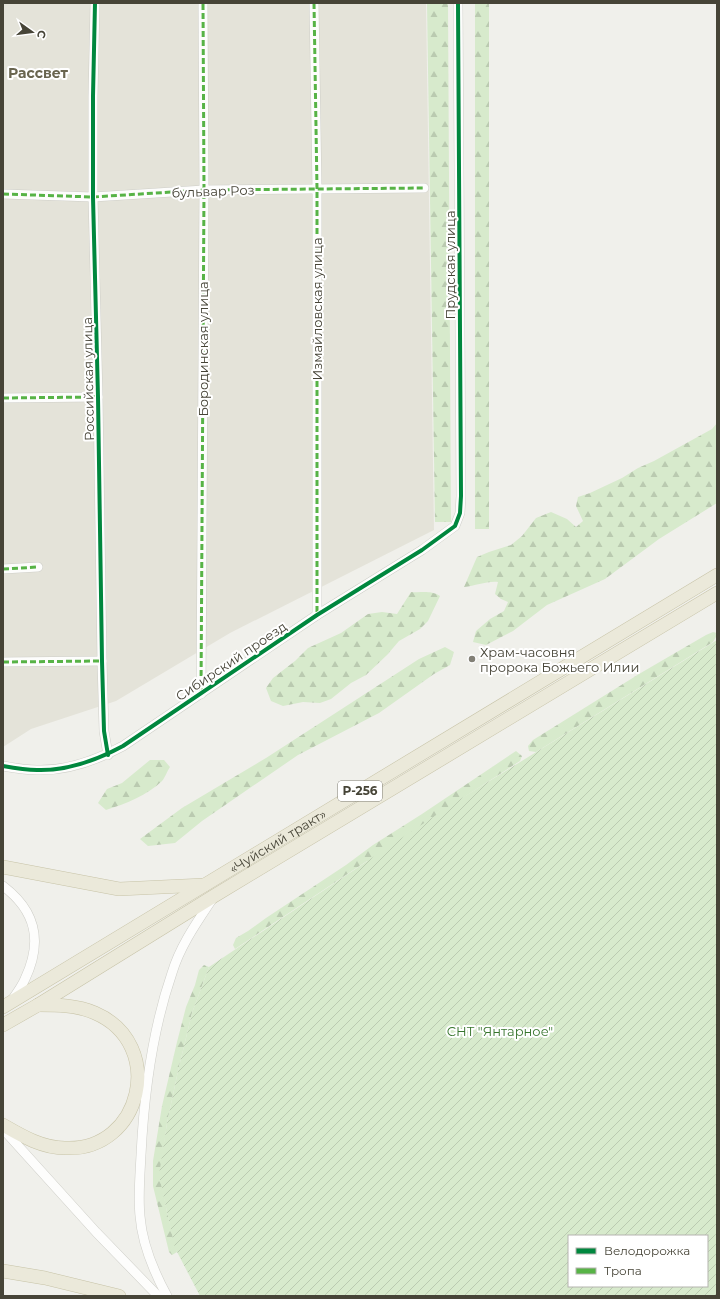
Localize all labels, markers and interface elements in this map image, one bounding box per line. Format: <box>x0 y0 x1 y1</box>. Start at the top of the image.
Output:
north arrow <box>12 12 52 52</box>
text: С <box>34 29 49 40</box>
district label: Рассвет <box>8 64 68 82</box>
street label: бульвар Роз <box>171 182 255 200</box>
street label: Прудская улица <box>442 210 458 320</box>
street label: Измайловская улица <box>309 237 325 381</box>
street label: Бородинская улица <box>195 281 211 417</box>
street label: Российская улица <box>79 317 97 441</box>
street label: Сибирский проезд <box>173 618 289 704</box>
place label: Храм-часовня пророка Божьего Илии <box>480 644 639 675</box>
marker: Храм-часовня пророка Божьего Илии <box>467 654 477 664</box>
road number: Р-256 <box>338 781 382 801</box>
street label: «Чуйский тракт» <box>226 805 329 876</box>
park label: СНТ "Янтарное" <box>447 1023 553 1039</box>
legend <box>568 1235 708 1287</box>
text: Велодорожка <box>604 1243 690 1258</box>
text: Тропа <box>604 1263 642 1278</box>

